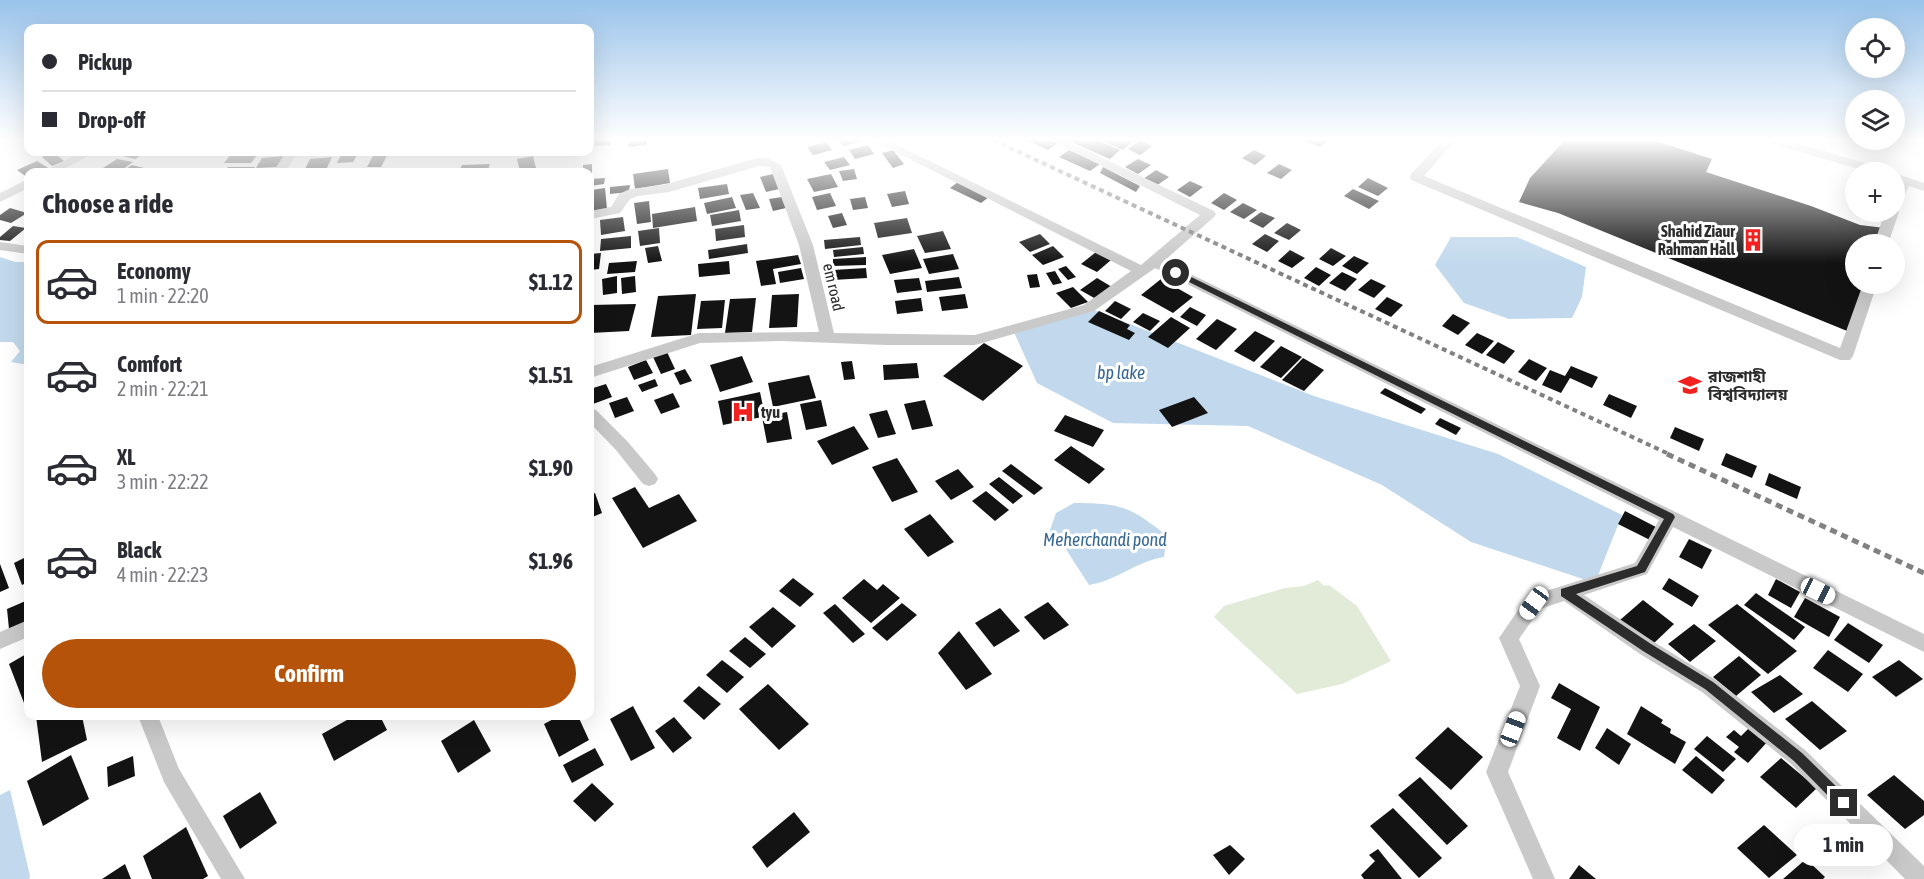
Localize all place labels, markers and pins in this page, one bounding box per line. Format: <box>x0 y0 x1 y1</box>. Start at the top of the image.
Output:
place label: Shahid Ziaur Rahman Hall <box>1658 222 1736 258</box>
building icon: Shahid Ziaur Rahman Hall <box>1740 227 1766 253</box>
place label: রাজশাহী বিশ্ববিদ্যালয় <box>1707 367 1789 403</box>
school or university icon: রাজশাহী বিশ্ববিদ্যালয় <box>1677 372 1703 398</box>
hospital icon: tyu <box>730 399 756 425</box>
place label: tyu <box>760 403 780 421</box>

